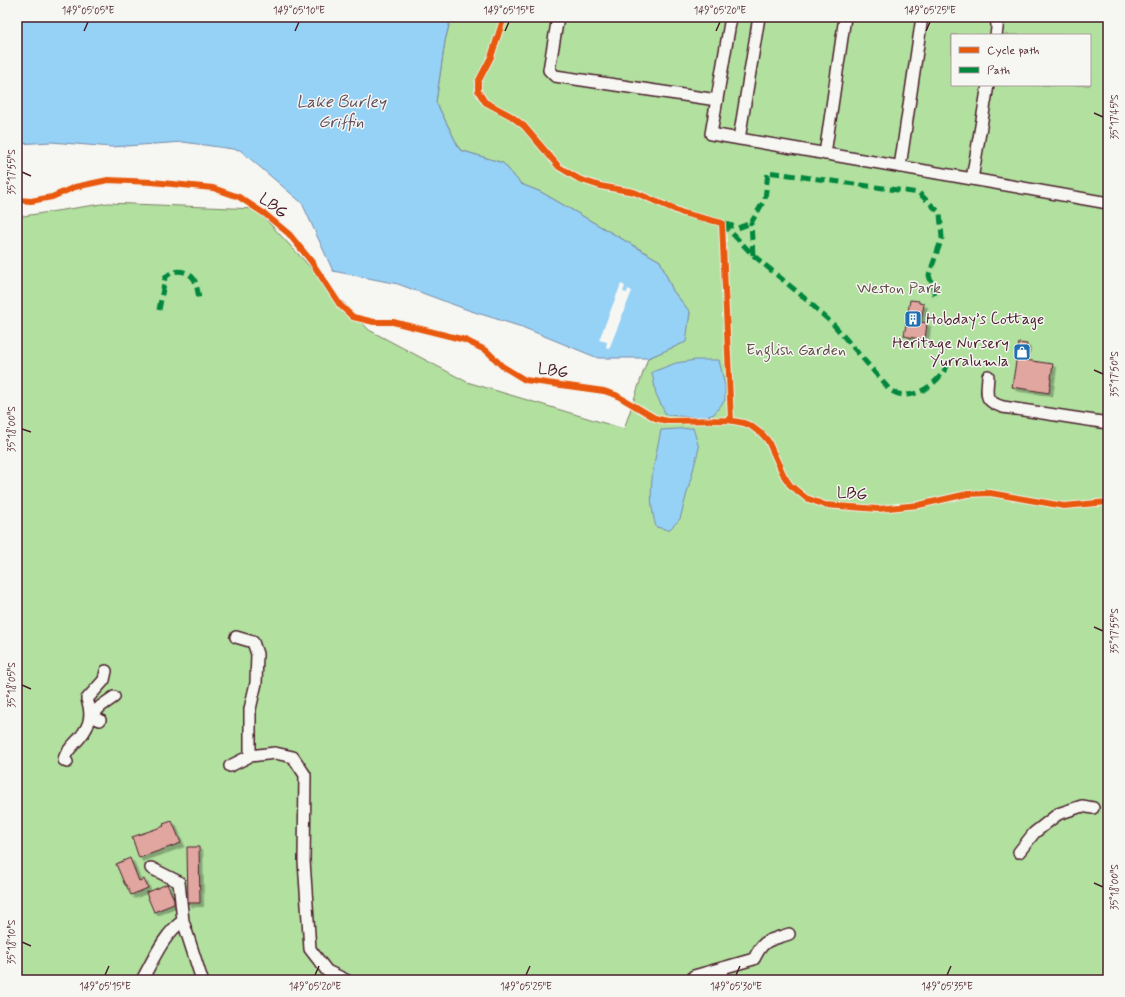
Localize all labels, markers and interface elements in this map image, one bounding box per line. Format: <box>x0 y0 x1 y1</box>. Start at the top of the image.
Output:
text: 149°05'05"E <box>62 4 114 18</box>
text: 149°05'10"E <box>273 4 325 18</box>
text: 149°05'15"E <box>483 4 535 18</box>
text: 149°05'20"E <box>694 4 746 18</box>
text: 149°05'25"E <box>904 4 956 18</box>
legend <box>951 34 1091 86</box>
text: Cycle path <box>987 43 1039 59</box>
text: Path <box>987 63 1010 79</box>
water label: Lake Burley Griffin <box>296 91 387 133</box>
text: 35°17'45"S <box>1108 94 1122 140</box>
text: 35°17'55"S <box>5 149 19 195</box>
street label: LBG <box>254 188 292 224</box>
park label: Weston Park <box>857 278 941 299</box>
building icon: Hobday’s Cottage <box>903 309 923 329</box>
place label: Hobday’s Cottage <box>926 309 1044 330</box>
place label: Heritage Nursery Yurralumla <box>892 333 1009 372</box>
park label: English Garden <box>746 340 846 362</box>
shop icon: Heritage Nursery Yurralumla <box>1012 342 1032 362</box>
text: 35°17'50"S <box>1108 351 1122 397</box>
street label: LBG <box>536 358 570 384</box>
text: 35°18'00"S <box>5 406 19 452</box>
street label: LBG <box>836 482 868 506</box>
text: 35°17'55"S <box>1108 608 1122 654</box>
text: 35°18'05"S <box>5 662 19 708</box>
text: 35°18'00"S <box>1108 864 1122 910</box>
text: 35°18'10"S <box>5 919 19 964</box>
text: 149°05'15"E <box>79 980 131 994</box>
text: 149°05'20"E <box>289 980 341 994</box>
text: 149°05'25"E <box>500 980 552 994</box>
text: 149°05'30"E <box>710 980 762 994</box>
text: 149°05'35"E <box>921 980 973 994</box>

